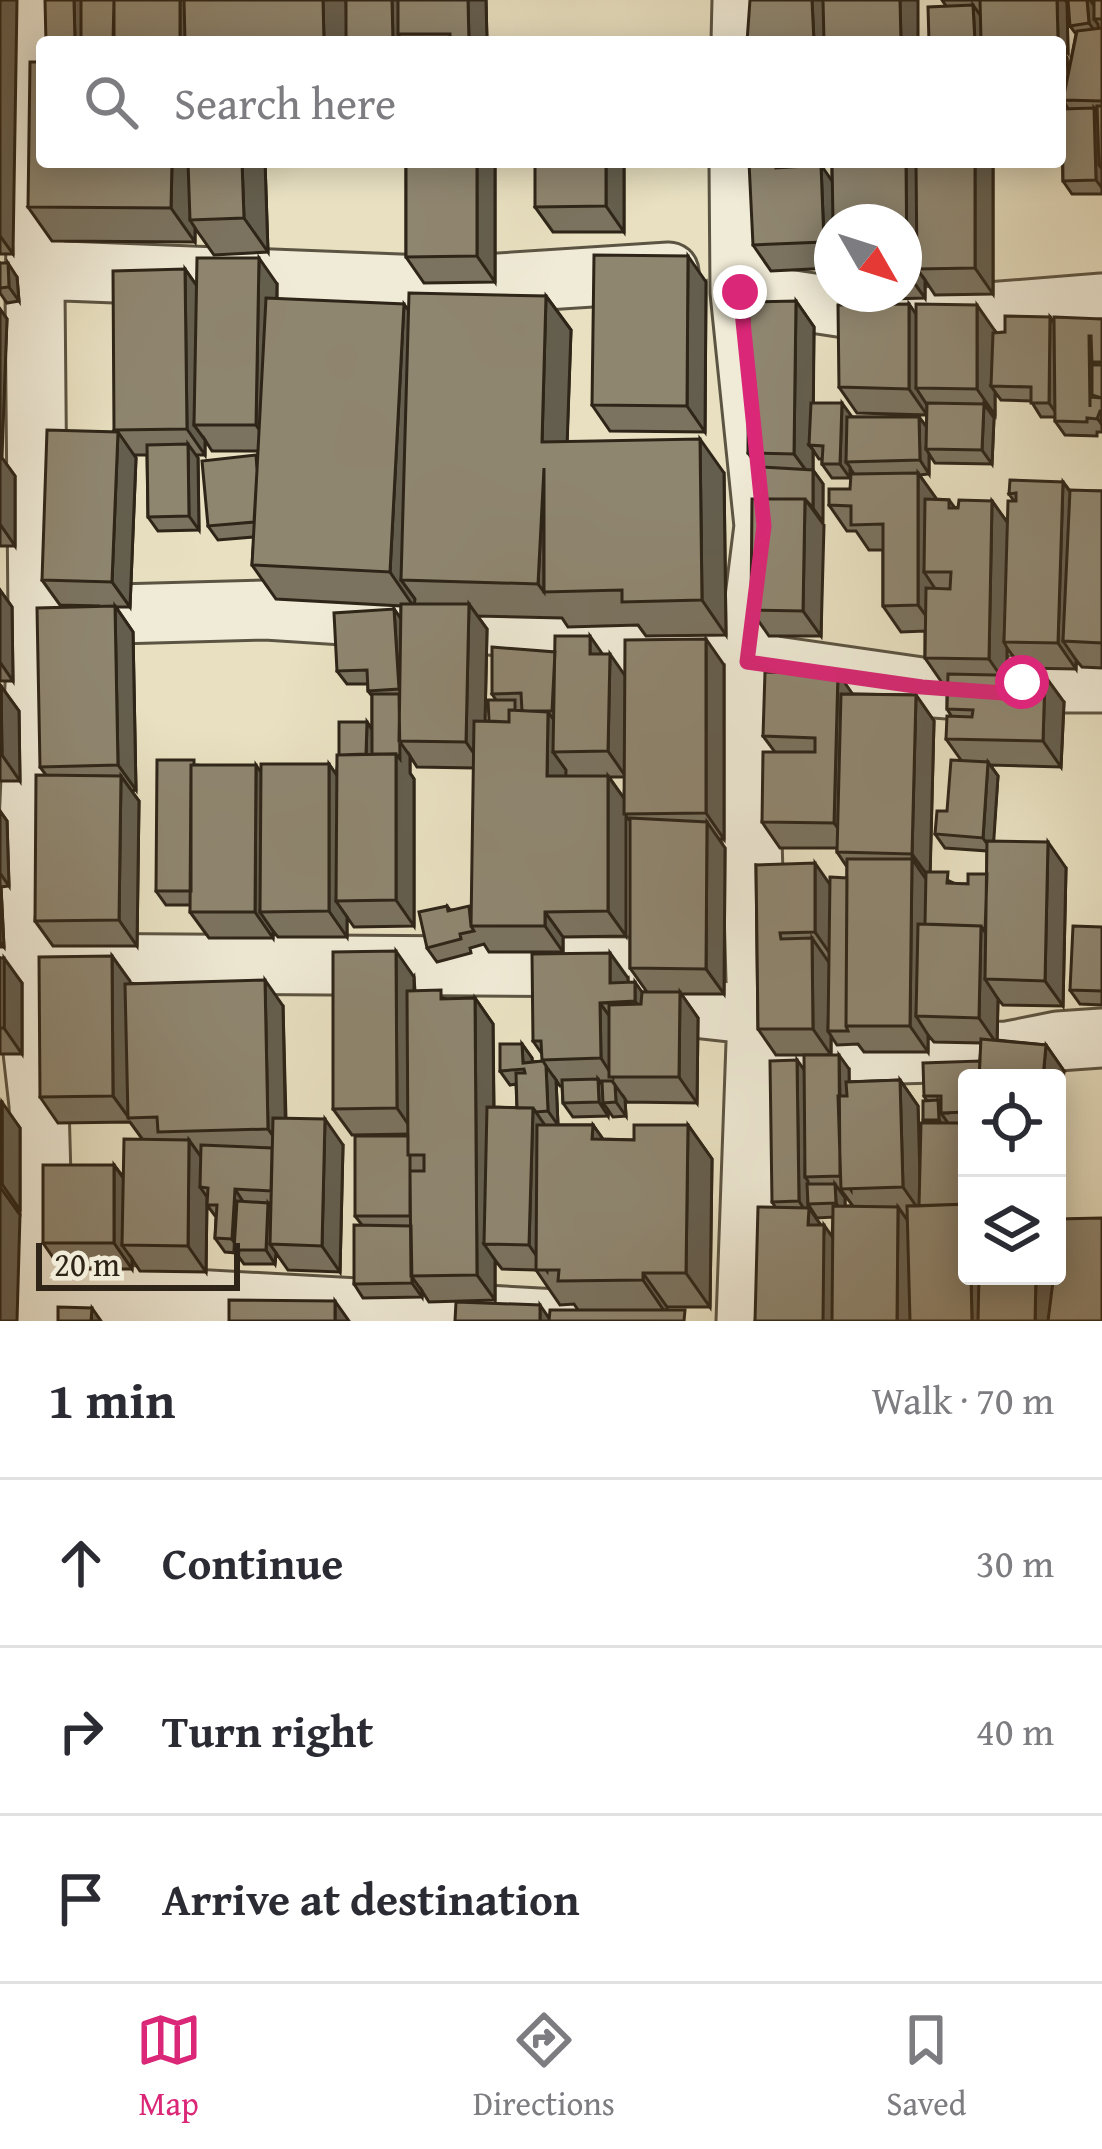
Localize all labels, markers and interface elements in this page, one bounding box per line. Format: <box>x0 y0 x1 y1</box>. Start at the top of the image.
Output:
search box <box>36 36 1066 168</box>
icon: search <box>78 69 144 135</box>
text: Search here <box>174 70 396 135</box>
north arrow <box>814 204 922 312</box>
route end <box>713 265 767 319</box>
route start <box>995 655 1049 709</box>
map controls <box>958 1069 1066 1285</box>
button: locate <box>958 1069 1066 1177</box>
button: layers <box>958 1177 1066 1285</box>
scale bar <box>36 1237 240 1290</box>
text: 20 m <box>54 1240 120 1288</box>
text: 1 min <box>48 1362 175 1437</box>
text: Walk · 70 m <box>872 1371 1054 1428</box>
icon: ahead <box>48 1530 114 1596</box>
text: Continue <box>162 1530 343 1595</box>
text: 30 m <box>976 1534 1054 1591</box>
icon: right <box>48 1698 114 1764</box>
text: Turn right <box>162 1698 374 1763</box>
text: 40 m <box>976 1702 1054 1759</box>
icon: arrive <box>48 1866 114 1932</box>
text: Arrive at destination <box>162 1866 580 1931</box>
tab: Map <box>136 2007 202 2127</box>
tab: Directions <box>473 2007 615 2127</box>
tab: Saved <box>886 2007 966 2127</box>

